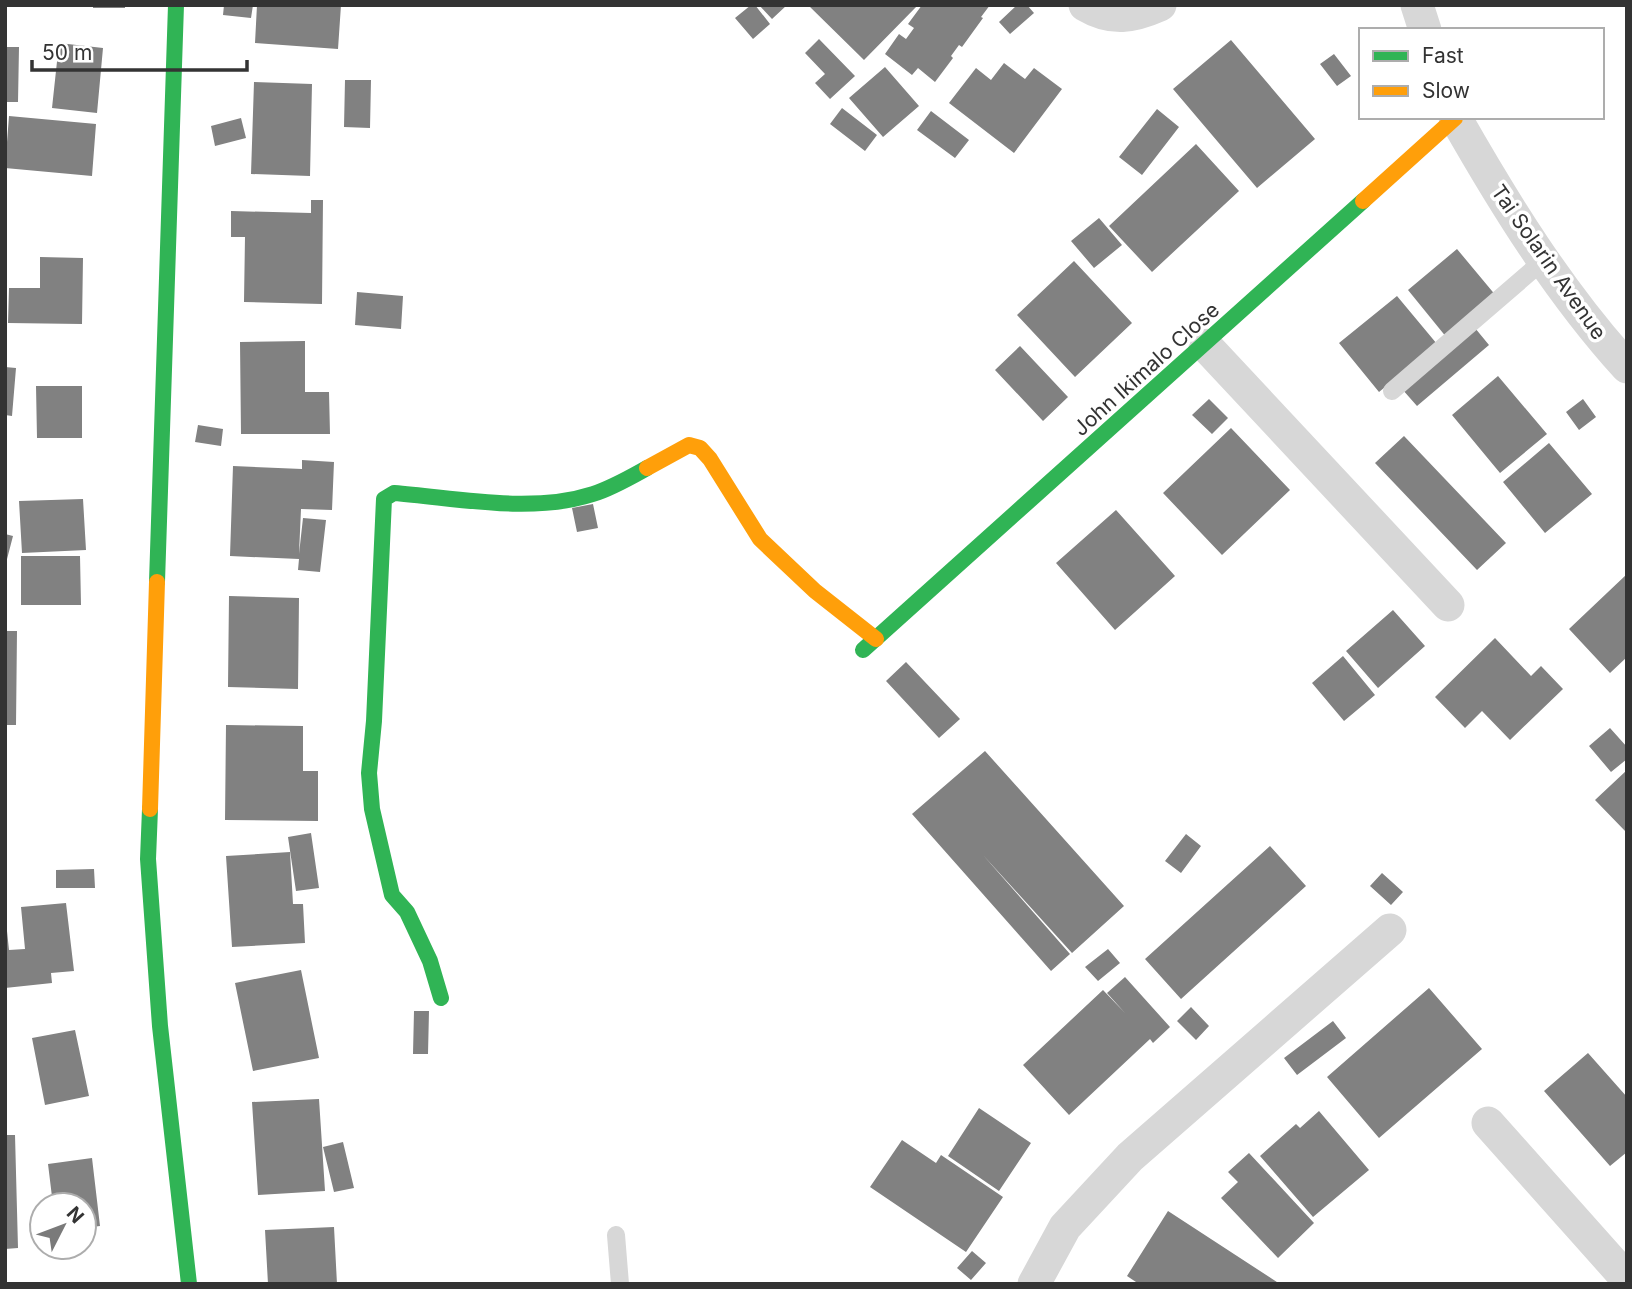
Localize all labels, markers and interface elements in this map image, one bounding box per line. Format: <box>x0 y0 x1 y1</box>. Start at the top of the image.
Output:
scale bar <box>32 28 247 72</box>
legend <box>1359 28 1604 119</box>
text: 50 m <box>42 40 92 65</box>
text: Fast <box>1422 43 1464 68</box>
text: Slow <box>1422 78 1470 103</box>
street label: Tai Solarin Avenue <box>1486 180 1612 344</box>
street label: John Ikimalo Close <box>1068 297 1224 441</box>
north arrow <box>28 1191 98 1261</box>
text: N <box>62 1202 89 1228</box>

